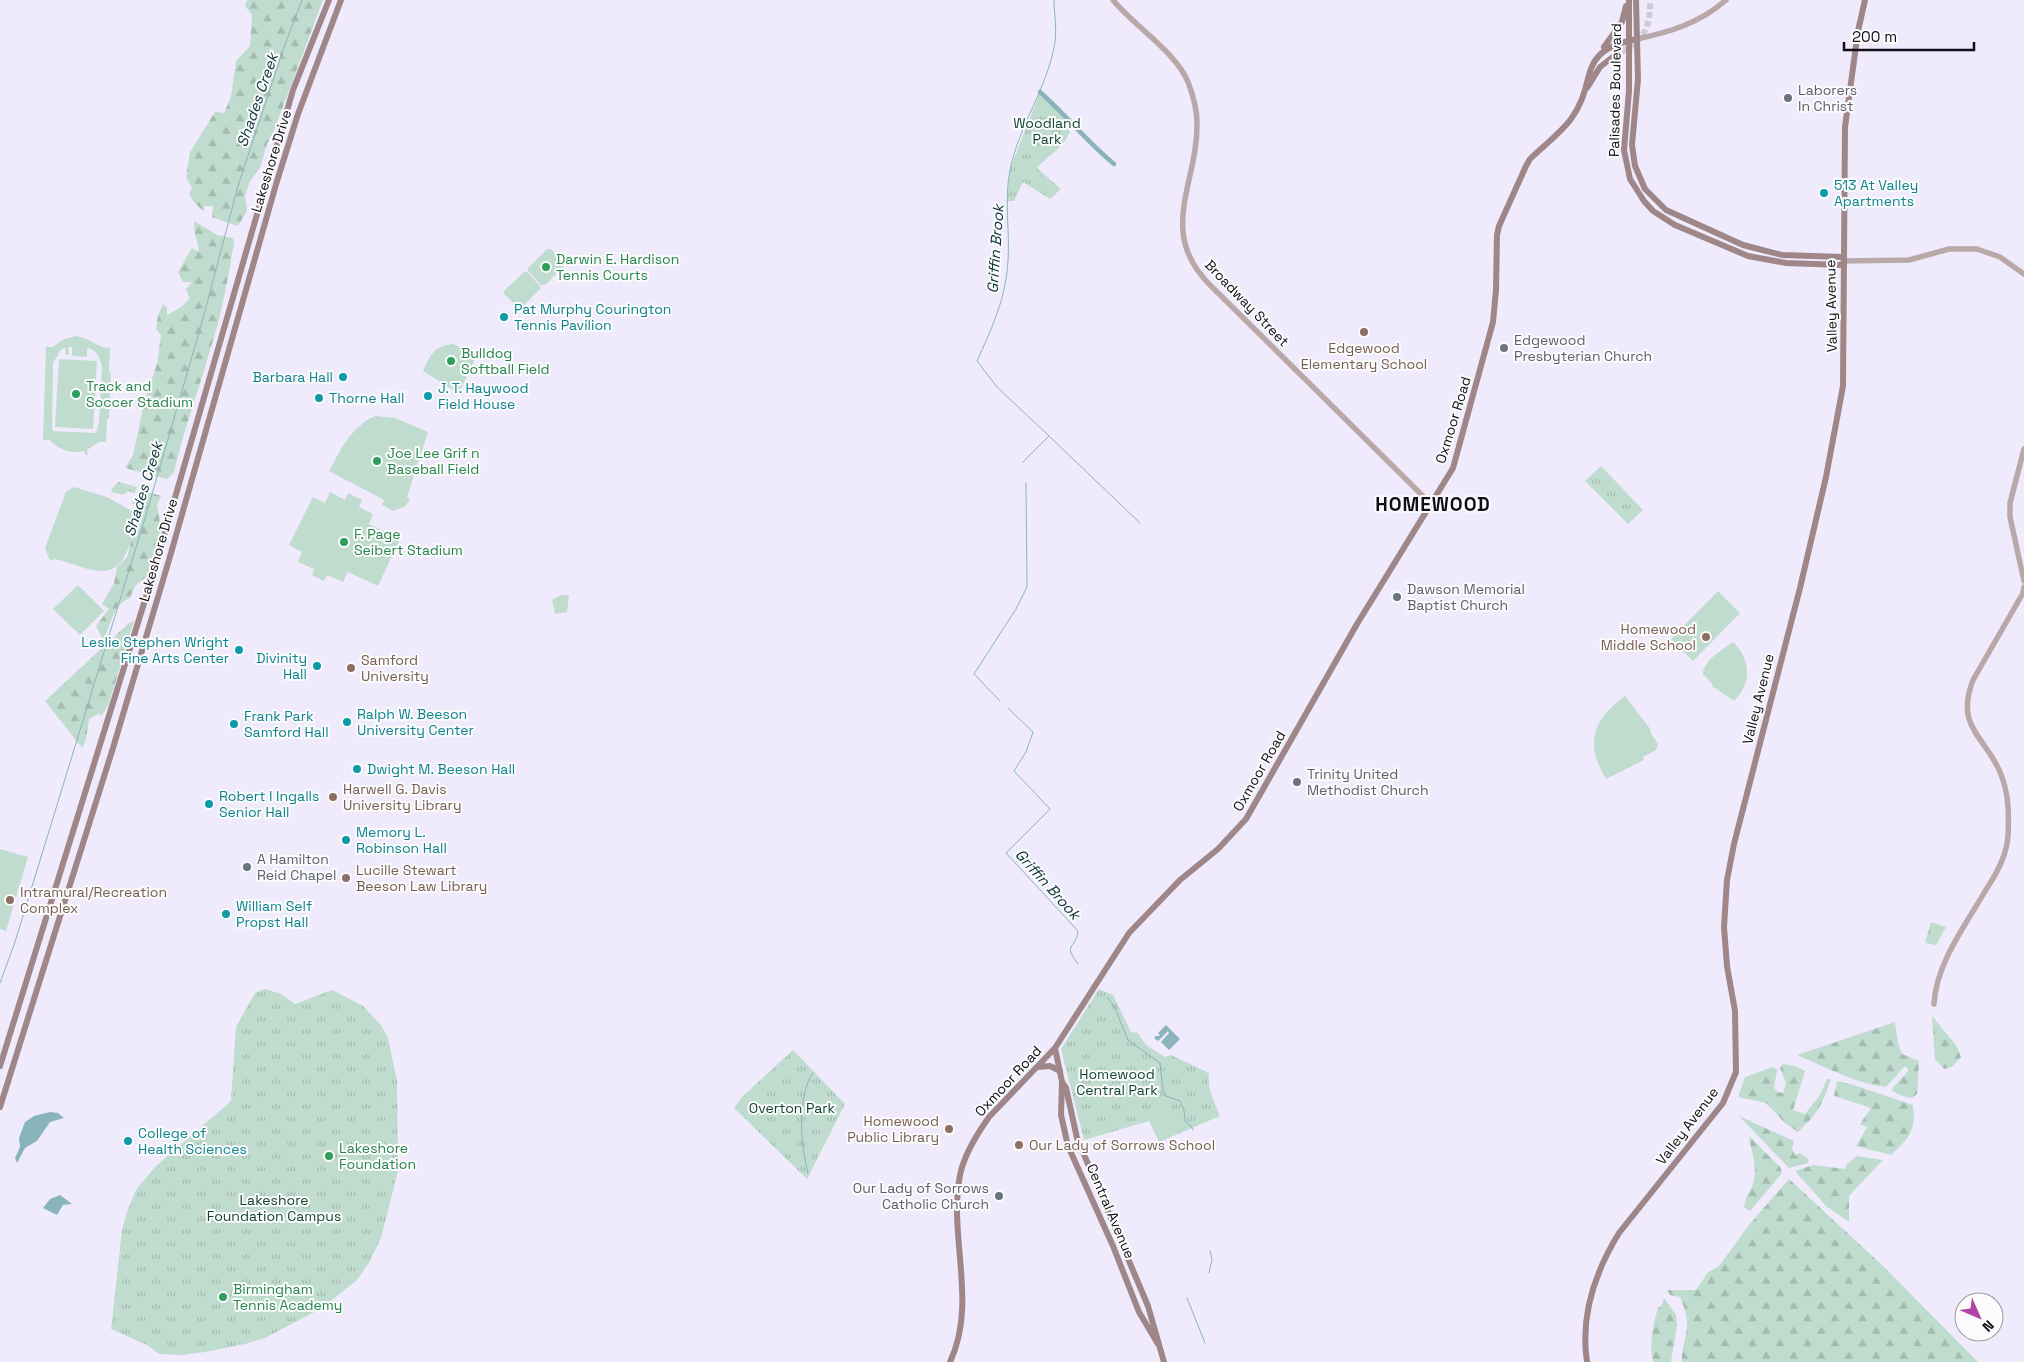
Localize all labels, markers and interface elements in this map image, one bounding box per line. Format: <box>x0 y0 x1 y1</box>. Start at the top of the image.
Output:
scale bar <box>1844 20 1974 52</box>
street label: Palisades Boulevard <box>1605 23 1625 157</box>
text: 200 m <box>1852 27 1897 46</box>
water label: Shades Creek <box>232 49 283 149</box>
place label: Laborers In Christ <box>1798 81 1857 115</box>
marker: Laborers In Christ <box>1782 92 1794 104</box>
street label: Lakeshore Drive <box>247 108 295 214</box>
park label: Woodland Park <box>1013 114 1081 148</box>
place label: 513 At Valley Apartments <box>1834 176 1918 210</box>
marker: 513 At Valley Apartments <box>1818 187 1830 199</box>
water label: Griffin Brook <box>982 202 1008 294</box>
place label: Darwin E. Hardison Tennis Courts <box>556 250 679 284</box>
street label: Broadway Street <box>1201 256 1293 350</box>
street label: Valley Avenue <box>1821 259 1841 353</box>
marker: Darwin E. Hardison Tennis Courts <box>540 261 552 273</box>
place label: Pat Murphy Courington Tennis Pavilion <box>514 300 671 334</box>
marker: Pat Murphy Courington Tennis Pavilion <box>498 311 510 323</box>
marker: Edgewood Elementary School <box>1358 326 1370 338</box>
place label: Edgewood Presbyterian Church <box>1514 331 1652 365</box>
place label: Edgewood Elementary School <box>1301 339 1427 373</box>
marker: Edgewood Presbyterian Church <box>1498 342 1510 354</box>
place label: Bulldog Softball Field <box>461 344 550 378</box>
marker: Bulldog Softball Field <box>445 355 457 367</box>
place label: Barbara Hall <box>253 368 333 386</box>
marker: Barbara Hall <box>337 371 349 383</box>
street label: Oxmoor Road <box>1431 374 1475 466</box>
place label: Track and Soccer Stadium <box>86 377 193 411</box>
place label: J. T. Haywood Field House <box>438 379 528 413</box>
marker: Track and Soccer Stadium <box>70 388 82 400</box>
place label: Thorne Hall <box>329 389 404 407</box>
marker: J. T. Haywood Field House <box>422 390 434 402</box>
marker: Thorne Hall <box>313 392 325 404</box>
water label: Shades Creek <box>120 438 167 539</box>
place label: Joe Lee Grif n Baseball Field <box>387 444 480 478</box>
marker: Joe Lee Grif n Baseball Field <box>371 455 383 467</box>
district label: HOMEWOOD <box>1375 492 1491 517</box>
street label: Lakeshore Drive <box>135 496 181 604</box>
place label: F. Page Seibert Stadium <box>354 525 463 559</box>
marker: F. Page Seibert Stadium <box>338 536 350 548</box>
place label: Dawson Memorial Baptist Church <box>1407 580 1525 614</box>
marker: Dawson Memorial Baptist Church <box>1391 591 1403 603</box>
place label: Homewood Middle School <box>1601 620 1696 654</box>
marker: Homewood Middle School <box>1700 631 1712 643</box>
place label: Leslie Stephen Wright Fine Arts Center <box>81 633 229 667</box>
marker: Leslie Stephen Wright Fine Arts Center <box>233 644 245 656</box>
place label: Divinity Hall <box>256 649 307 683</box>
place label: Samford University <box>361 651 429 685</box>
street label: Valley Avenue <box>1738 652 1778 746</box>
marker: Divinity Hall <box>311 660 323 672</box>
marker: Samford University <box>345 662 357 674</box>
place label: Ralph W. Beeson University Center <box>357 705 474 739</box>
place label: Frank Park Samford Hall <box>244 707 329 741</box>
marker: Ralph W. Beeson University Center <box>341 716 353 728</box>
marker: Frank Park Samford Hall <box>228 718 240 730</box>
street label: Oxmoor Road <box>1229 727 1289 815</box>
place label: Dwight M. Beeson Hall <box>367 760 515 778</box>
marker: Dwight M. Beeson Hall <box>351 763 363 775</box>
place label: Trinity United Methodist Church <box>1307 765 1429 799</box>
marker: Trinity United Methodist Church <box>1291 776 1303 788</box>
place label: Harwell G. Davis University Library <box>343 780 461 814</box>
place label: Robert I Ingalls Senior Hall <box>219 787 319 821</box>
marker: Harwell G. Davis University Library <box>327 791 339 803</box>
marker: Robert I Ingalls Senior Hall <box>203 798 215 810</box>
place label: Memory L. Robinson Hall <box>356 823 447 857</box>
marker: Memory L. Robinson Hall <box>340 834 352 846</box>
water label: Griffin Brook <box>1011 845 1086 925</box>
place label: A Hamilton Reid Chapel <box>257 850 337 884</box>
marker: A Hamilton Reid Chapel <box>241 861 253 873</box>
place label: Lucille Stewart Beeson Law Library <box>356 861 487 895</box>
marker: Lucille Stewart Beeson Law Library <box>340 872 352 884</box>
place label: Intramural/Recreation Complex <box>20 883 167 917</box>
marker: Intramural/Recreation Complex <box>4 894 16 906</box>
place label: William Self Propst Hall <box>236 897 312 931</box>
marker: William Self Propst Hall <box>220 908 232 920</box>
street label: Oxmoor Road <box>971 1042 1045 1120</box>
park label: Homewood Central Park <box>1076 1065 1158 1099</box>
street label: Valley Avenue <box>1652 1084 1722 1168</box>
park label: Overton Park <box>749 1099 836 1117</box>
place label: Homewood Public Library <box>847 1112 939 1146</box>
marker: Homewood Public Library <box>943 1123 955 1135</box>
place label: College of Health Sciences <box>138 1124 247 1158</box>
marker: College of Health Sciences <box>122 1135 134 1147</box>
place label: Our Lady of Sorrows School <box>1029 1136 1215 1154</box>
place label: Lakeshore Foundation <box>339 1139 416 1173</box>
marker: Our Lady of Sorrows School <box>1013 1139 1025 1151</box>
marker: Lakeshore Foundation <box>323 1150 335 1162</box>
street label: Central Avenue <box>1083 1161 1139 1261</box>
place label: Our Lady of Sorrows Catholic Church <box>853 1179 989 1213</box>
marker: Our Lady of Sorrows Catholic Church <box>993 1190 1005 1202</box>
park label: Lakeshore Foundation Campus <box>207 1191 341 1225</box>
place label: Birmingham Tennis Academy <box>233 1280 342 1314</box>
marker: Birmingham Tennis Academy <box>217 1291 229 1303</box>
north arrow <box>1954 1292 2004 1342</box>
text: N <box>1979 1317 1998 1336</box>

